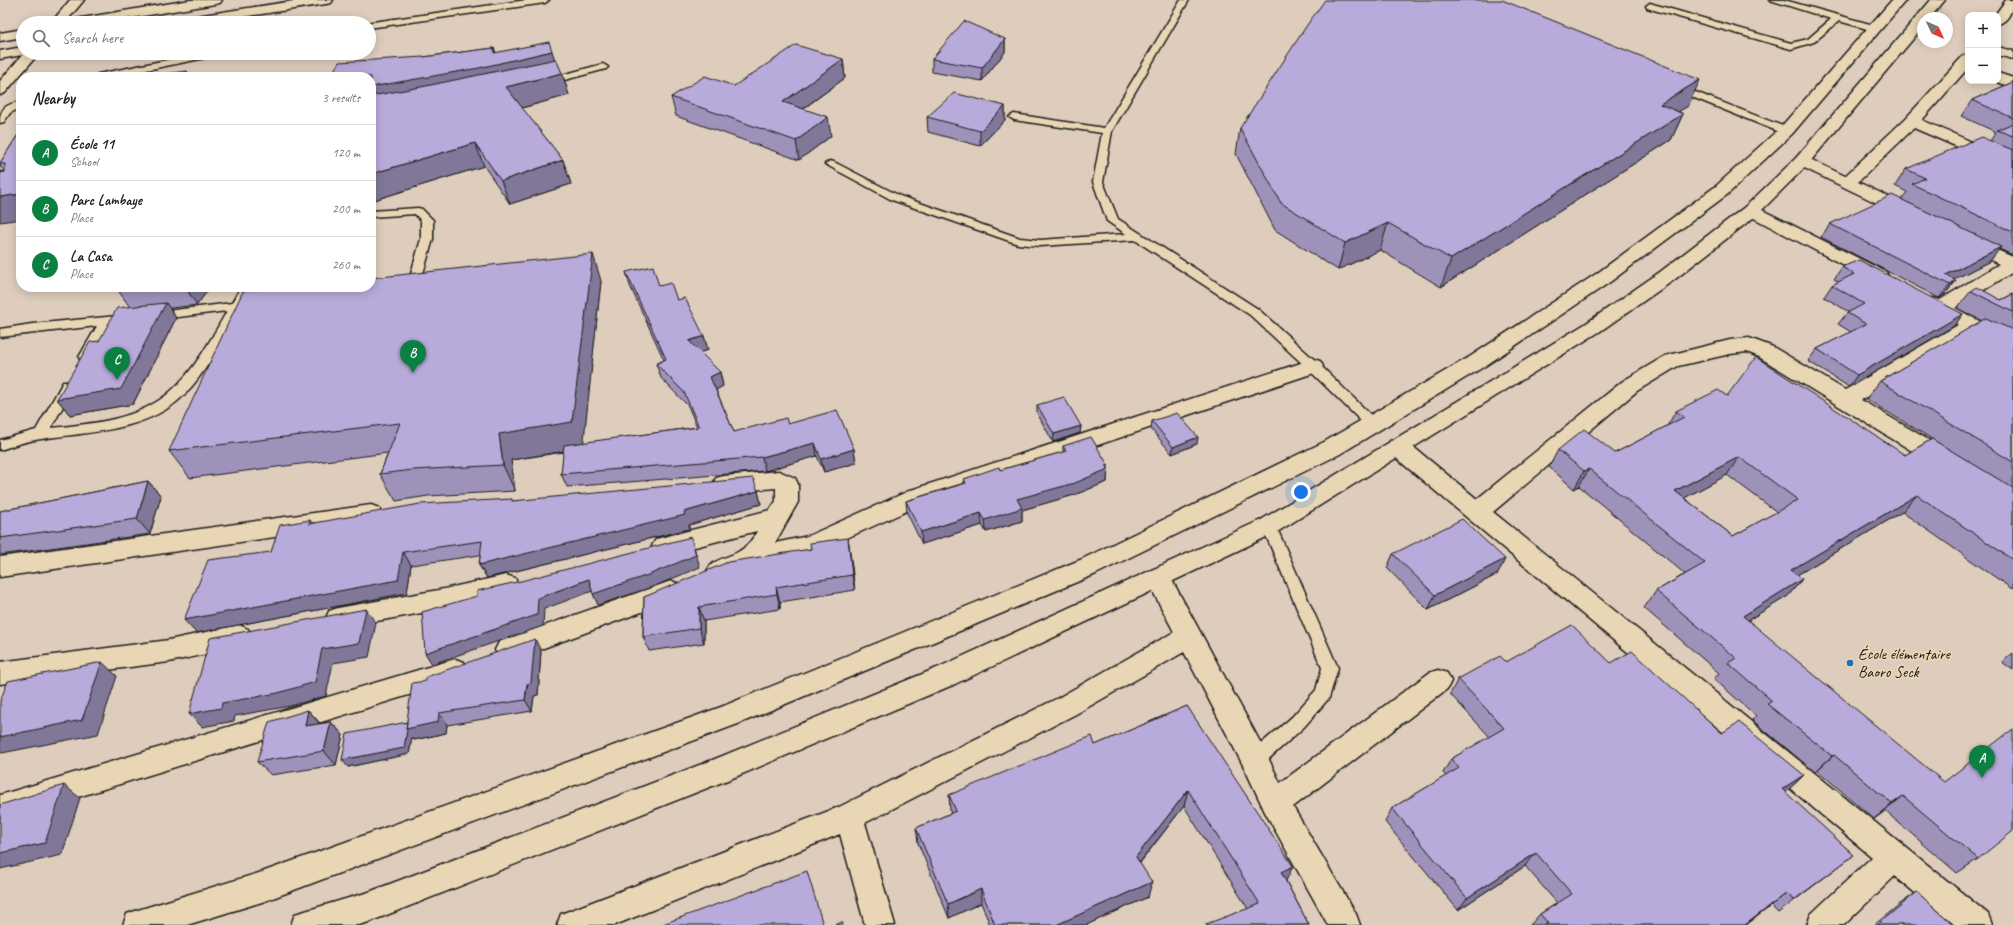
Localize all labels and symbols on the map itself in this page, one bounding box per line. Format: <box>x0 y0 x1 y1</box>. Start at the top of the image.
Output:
north arrow <box>1917 12 1953 48</box>
pin: B <box>400 340 426 373</box>
pin: C <box>104 347 130 380</box>
your location <box>1291 482 1311 502</box>
place label: École élémentaire Baoro Seck <box>1858 644 1952 682</box>
marker: École élémentaire Baoro Seck <box>1845 658 1855 668</box>
pin: A <box>1969 745 1995 778</box>

